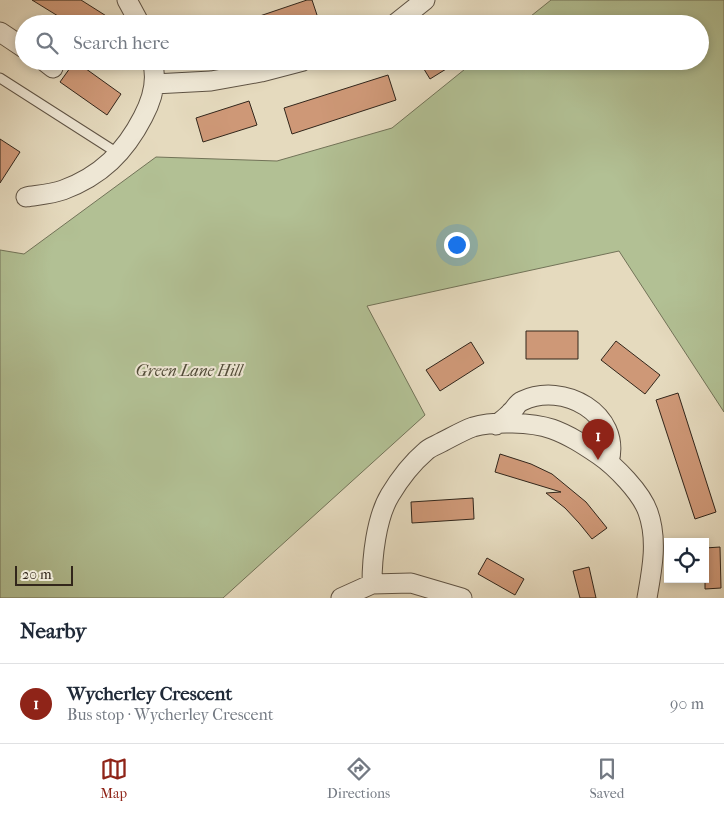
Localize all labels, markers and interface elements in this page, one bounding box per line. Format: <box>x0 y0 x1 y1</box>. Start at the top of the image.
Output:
search box <box>15 15 709 70</box>
icon: search <box>33 29 61 57</box>
text: Search here <box>73 32 169 54</box>
your location <box>444 232 470 258</box>
park label: Green Lane Hill <box>136 361 244 380</box>
pin: 1 <box>582 419 614 460</box>
map controls <box>664 538 709 583</box>
button: locate <box>664 538 709 583</box>
scale bar <box>15 563 72 586</box>
text: 20 m <box>22 566 52 583</box>
text: Nearby <box>20 619 86 643</box>
text: Wycherley Crescent <box>67 683 232 705</box>
text: 1 <box>33 694 39 713</box>
text: 90 m <box>670 694 704 713</box>
text: Bus stop · Wycherley Crescent <box>67 705 273 724</box>
tab: Map <box>100 755 128 802</box>
tab: Directions <box>327 755 390 802</box>
tab: Saved <box>590 755 624 802</box>

